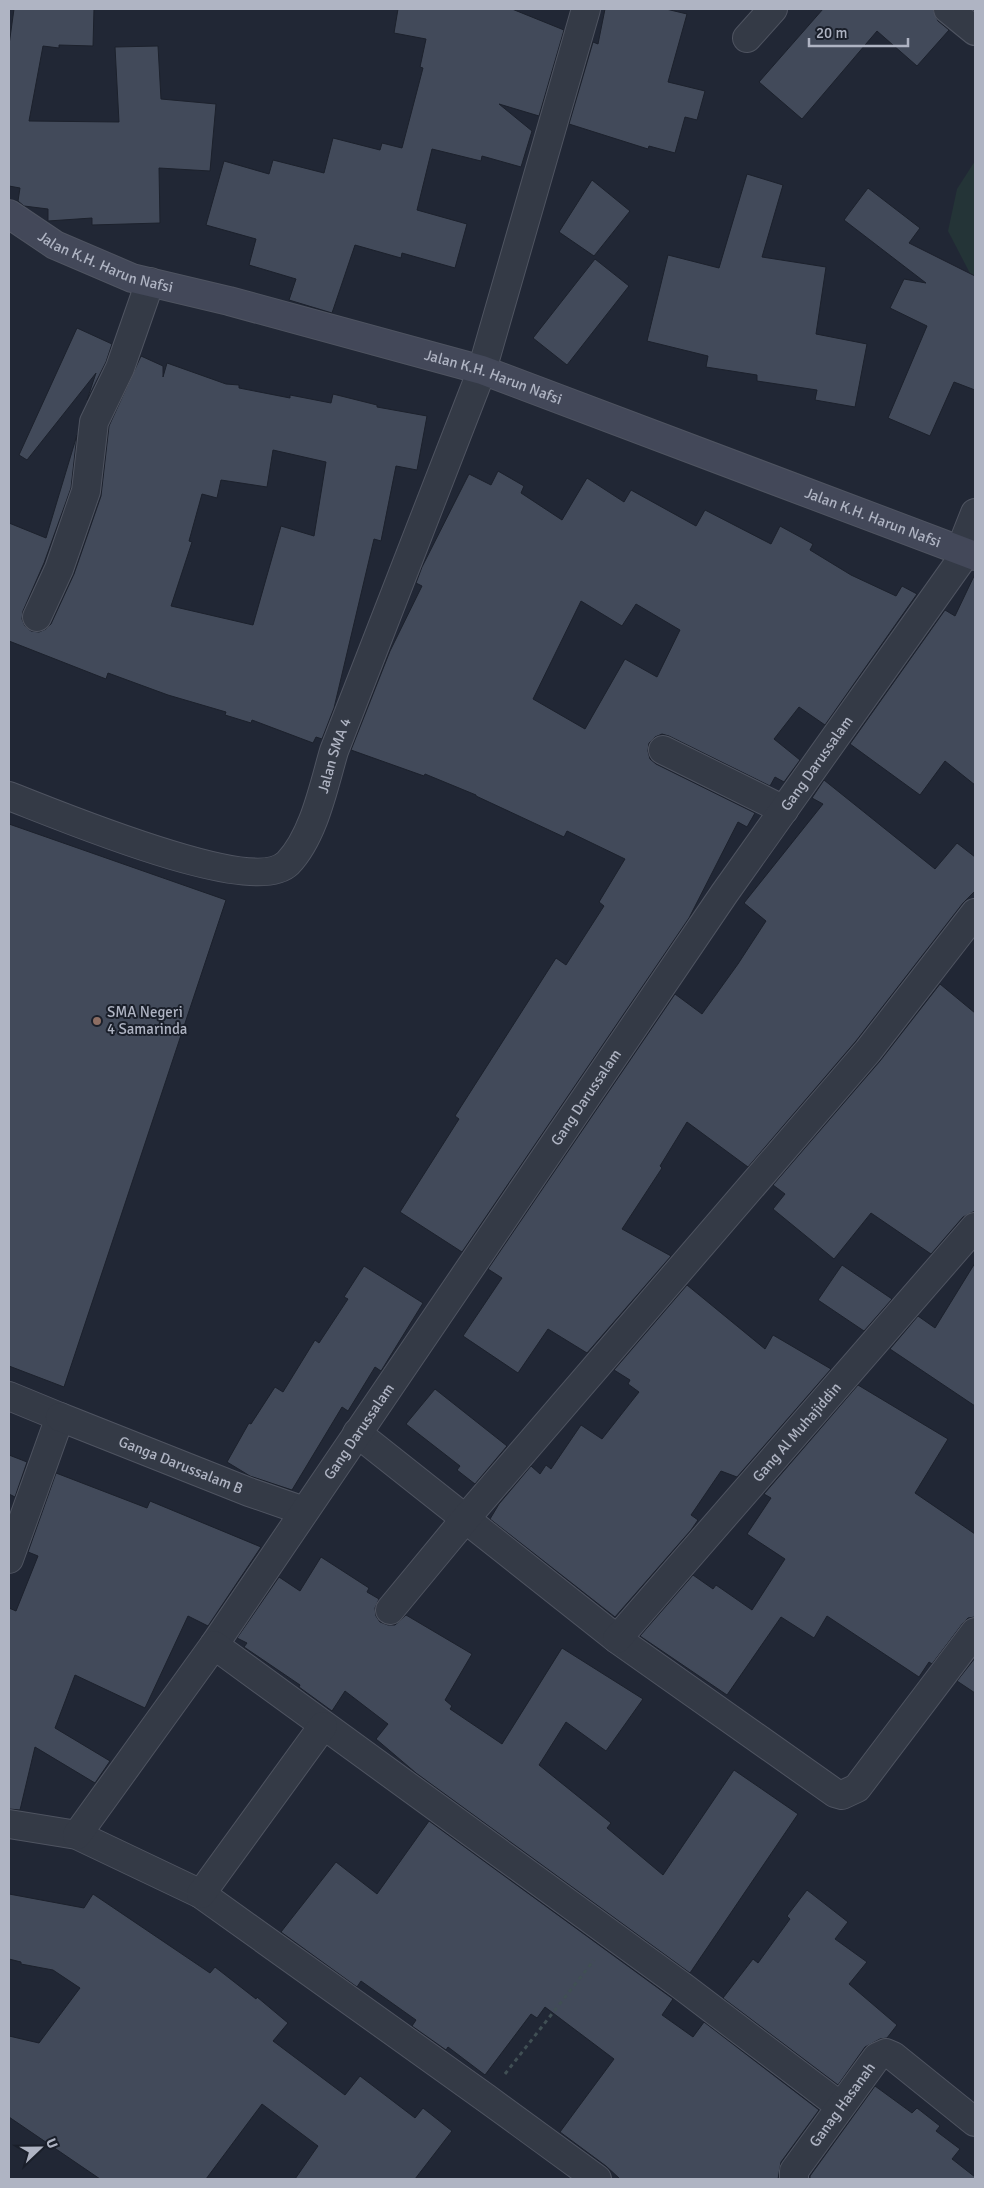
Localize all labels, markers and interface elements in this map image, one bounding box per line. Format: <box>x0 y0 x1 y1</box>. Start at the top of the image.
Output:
scale bar <box>809 15 908 47</box>
text: 20 m <box>816 24 847 42</box>
street label: Jalan K.H. Harun Nafsi <box>35 227 175 296</box>
street label: Jalan K.H. Harun Nafsi <box>422 346 565 408</box>
street label: Jalan K.H. Harun Nafsi <box>802 484 944 551</box>
street label: Gang Darussalam <box>777 712 857 814</box>
street label: Jalan SMA 4 <box>314 715 355 795</box>
place label: SMA Negeri 4 Samarinda <box>107 1003 187 1038</box>
marker: SMA Negeri 4 Samarinda <box>91 1015 103 1027</box>
street label: Gang Darussalam <box>547 1046 625 1149</box>
street label: Gang Al Muhajiddin <box>749 1379 845 1486</box>
street label: Gang Darussalam <box>320 1380 398 1483</box>
street label: Ganga Darussalam B <box>116 1432 246 1498</box>
street label: Ganag Hasanah <box>806 2059 879 2150</box>
north arrow <box>15 2123 65 2173</box>
text: U <box>42 2136 61 2151</box>

